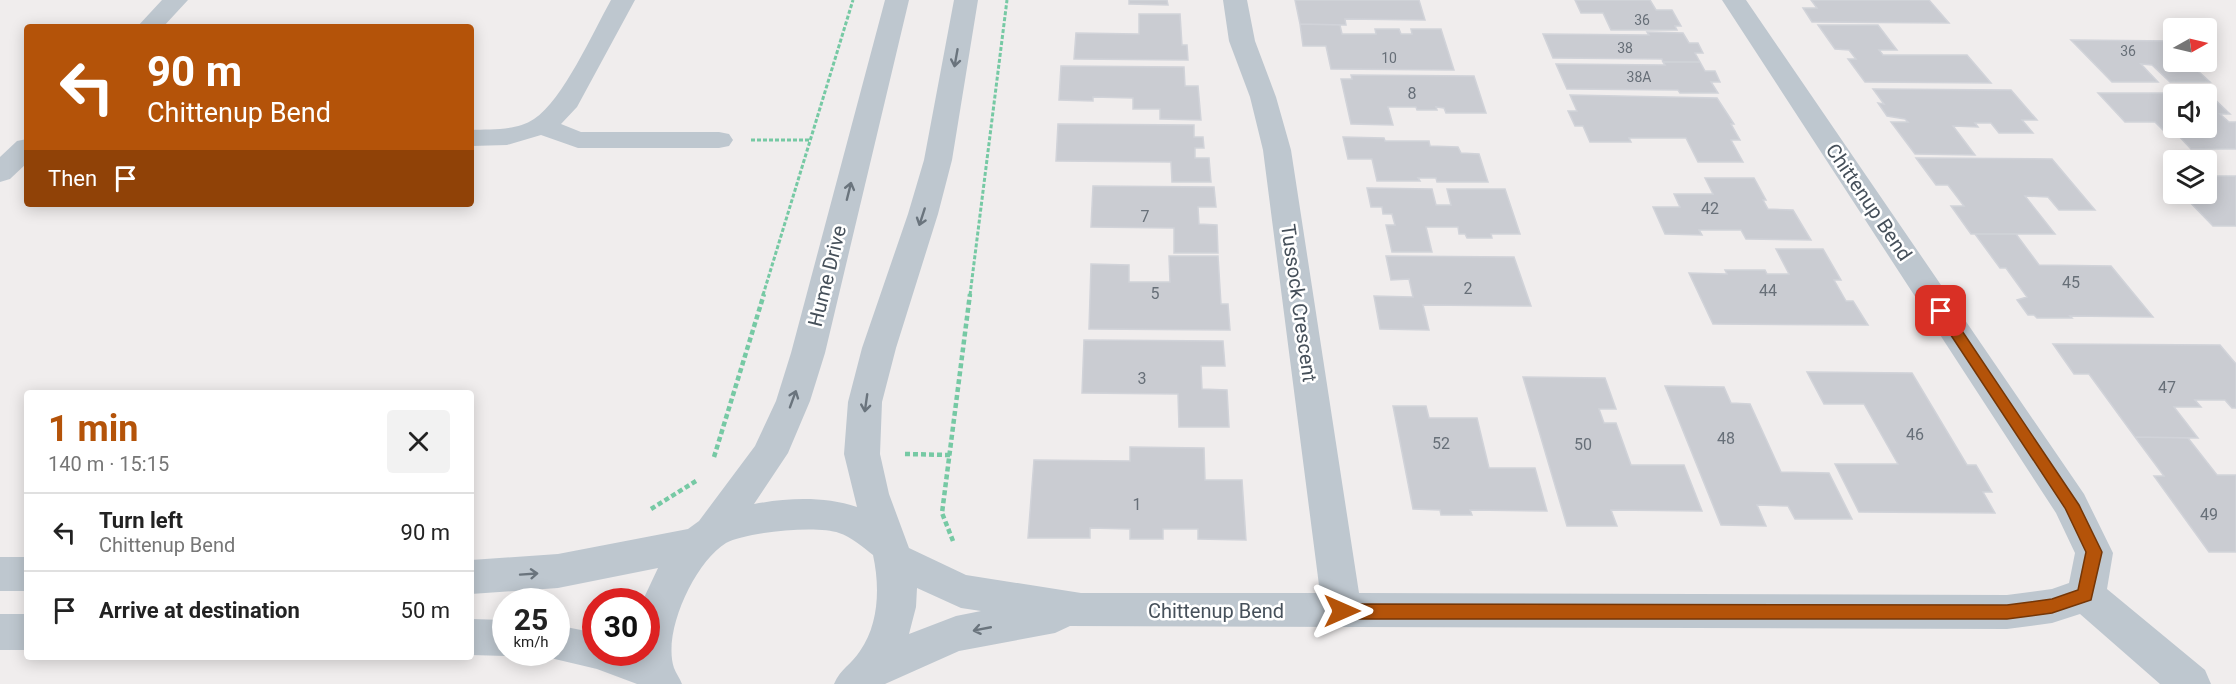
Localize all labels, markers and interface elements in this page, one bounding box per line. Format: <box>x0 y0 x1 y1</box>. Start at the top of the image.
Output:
house number: 36 <box>1634 12 1650 28</box>
north arrow <box>2163 18 2217 72</box>
map controls <box>2163 18 2217 204</box>
house number: 38 <box>1617 40 1633 56</box>
house number: 36 <box>2120 43 2136 59</box>
text: 90 m <box>147 47 242 96</box>
one-way arrow <box>951 47 962 67</box>
icon: left <box>48 48 126 126</box>
house number: 10 <box>1381 50 1397 66</box>
house number: 38A <box>1627 69 1651 85</box>
house number: 8 <box>1408 84 1417 103</box>
button: sound <box>2163 84 2217 138</box>
text: Chittenup Bend <box>147 97 331 129</box>
street label: Chittenup Bend <box>1821 139 1917 265</box>
button: layers <box>2163 150 2217 204</box>
icon: arrive <box>109 162 142 195</box>
text: Then <box>48 166 97 191</box>
one-way arrow <box>844 182 855 201</box>
house number: 42 <box>1701 199 1719 218</box>
one-way arrow <box>915 207 926 226</box>
house number: 7 <box>1141 207 1150 226</box>
street label: Hume Drive <box>803 223 851 329</box>
street label: Tussock Crescent <box>1276 223 1322 383</box>
house number: 45 <box>2062 273 2080 292</box>
house number: 2 <box>1464 279 1473 298</box>
house number: 44 <box>1759 281 1777 300</box>
house number: 5 <box>1151 284 1160 303</box>
pin <box>1915 285 1966 336</box>
icon: arrive <box>1924 294 1957 327</box>
house number: 3 <box>1138 369 1147 388</box>
house number: 47 <box>2158 378 2176 397</box>
one-way arrow <box>789 391 800 409</box>
one-way arrow <box>861 393 872 413</box>
text: 1 min <box>48 408 139 450</box>
button: close <box>387 410 450 473</box>
house number: 46 <box>1906 425 1924 444</box>
house number: 48 <box>1717 429 1735 448</box>
house number: 52 <box>1432 434 1450 453</box>
house number: 50 <box>1574 435 1592 454</box>
text: 140 m · 15:15 <box>48 452 169 476</box>
house number: 1 <box>1133 495 1142 514</box>
house number: 49 <box>2200 505 2218 524</box>
text: Turn left <box>99 508 183 533</box>
icon: left <box>48 516 81 549</box>
text: 90 m <box>401 520 450 545</box>
text: Chittenup Bend <box>99 533 235 557</box>
one-way arrow <box>519 569 539 580</box>
position arrow <box>1310 579 1374 643</box>
speed limit sign: 30 <box>582 588 660 666</box>
icon: arrive <box>48 594 81 627</box>
text: Arrive at destination <box>99 598 300 623</box>
text: 50 m <box>401 598 450 623</box>
street label: Chittenup Bend <box>1148 599 1284 623</box>
text: 25 <box>514 602 548 637</box>
one-way arrow <box>973 624 992 635</box>
text: km/h <box>513 633 549 651</box>

